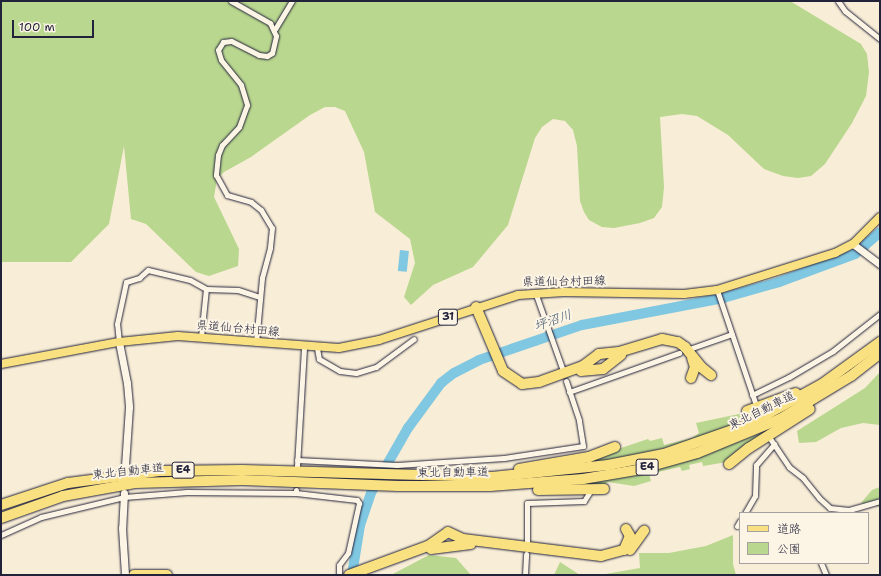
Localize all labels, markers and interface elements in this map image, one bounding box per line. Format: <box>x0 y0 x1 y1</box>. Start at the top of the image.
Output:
scale bar <box>14 12 96 38</box>
text: 100 m <box>19 19 55 35</box>
street label: 県道仙台村田線 <box>522 274 606 290</box>
water label: 坪沼川 <box>532 307 574 335</box>
road number: 31 <box>437 308 459 326</box>
street label: 県道仙台村田線 <box>196 318 280 340</box>
street label: 東北自動車道 <box>726 389 798 433</box>
road number: E4 <box>635 458 659 476</box>
street label: 東北自動車道 <box>91 461 165 483</box>
road number: E4 <box>171 461 195 479</box>
street label: 東北自動車道 <box>417 465 489 481</box>
legend <box>739 512 869 564</box>
text: 道路 <box>777 521 801 537</box>
text: 公園 <box>777 541 801 557</box>

